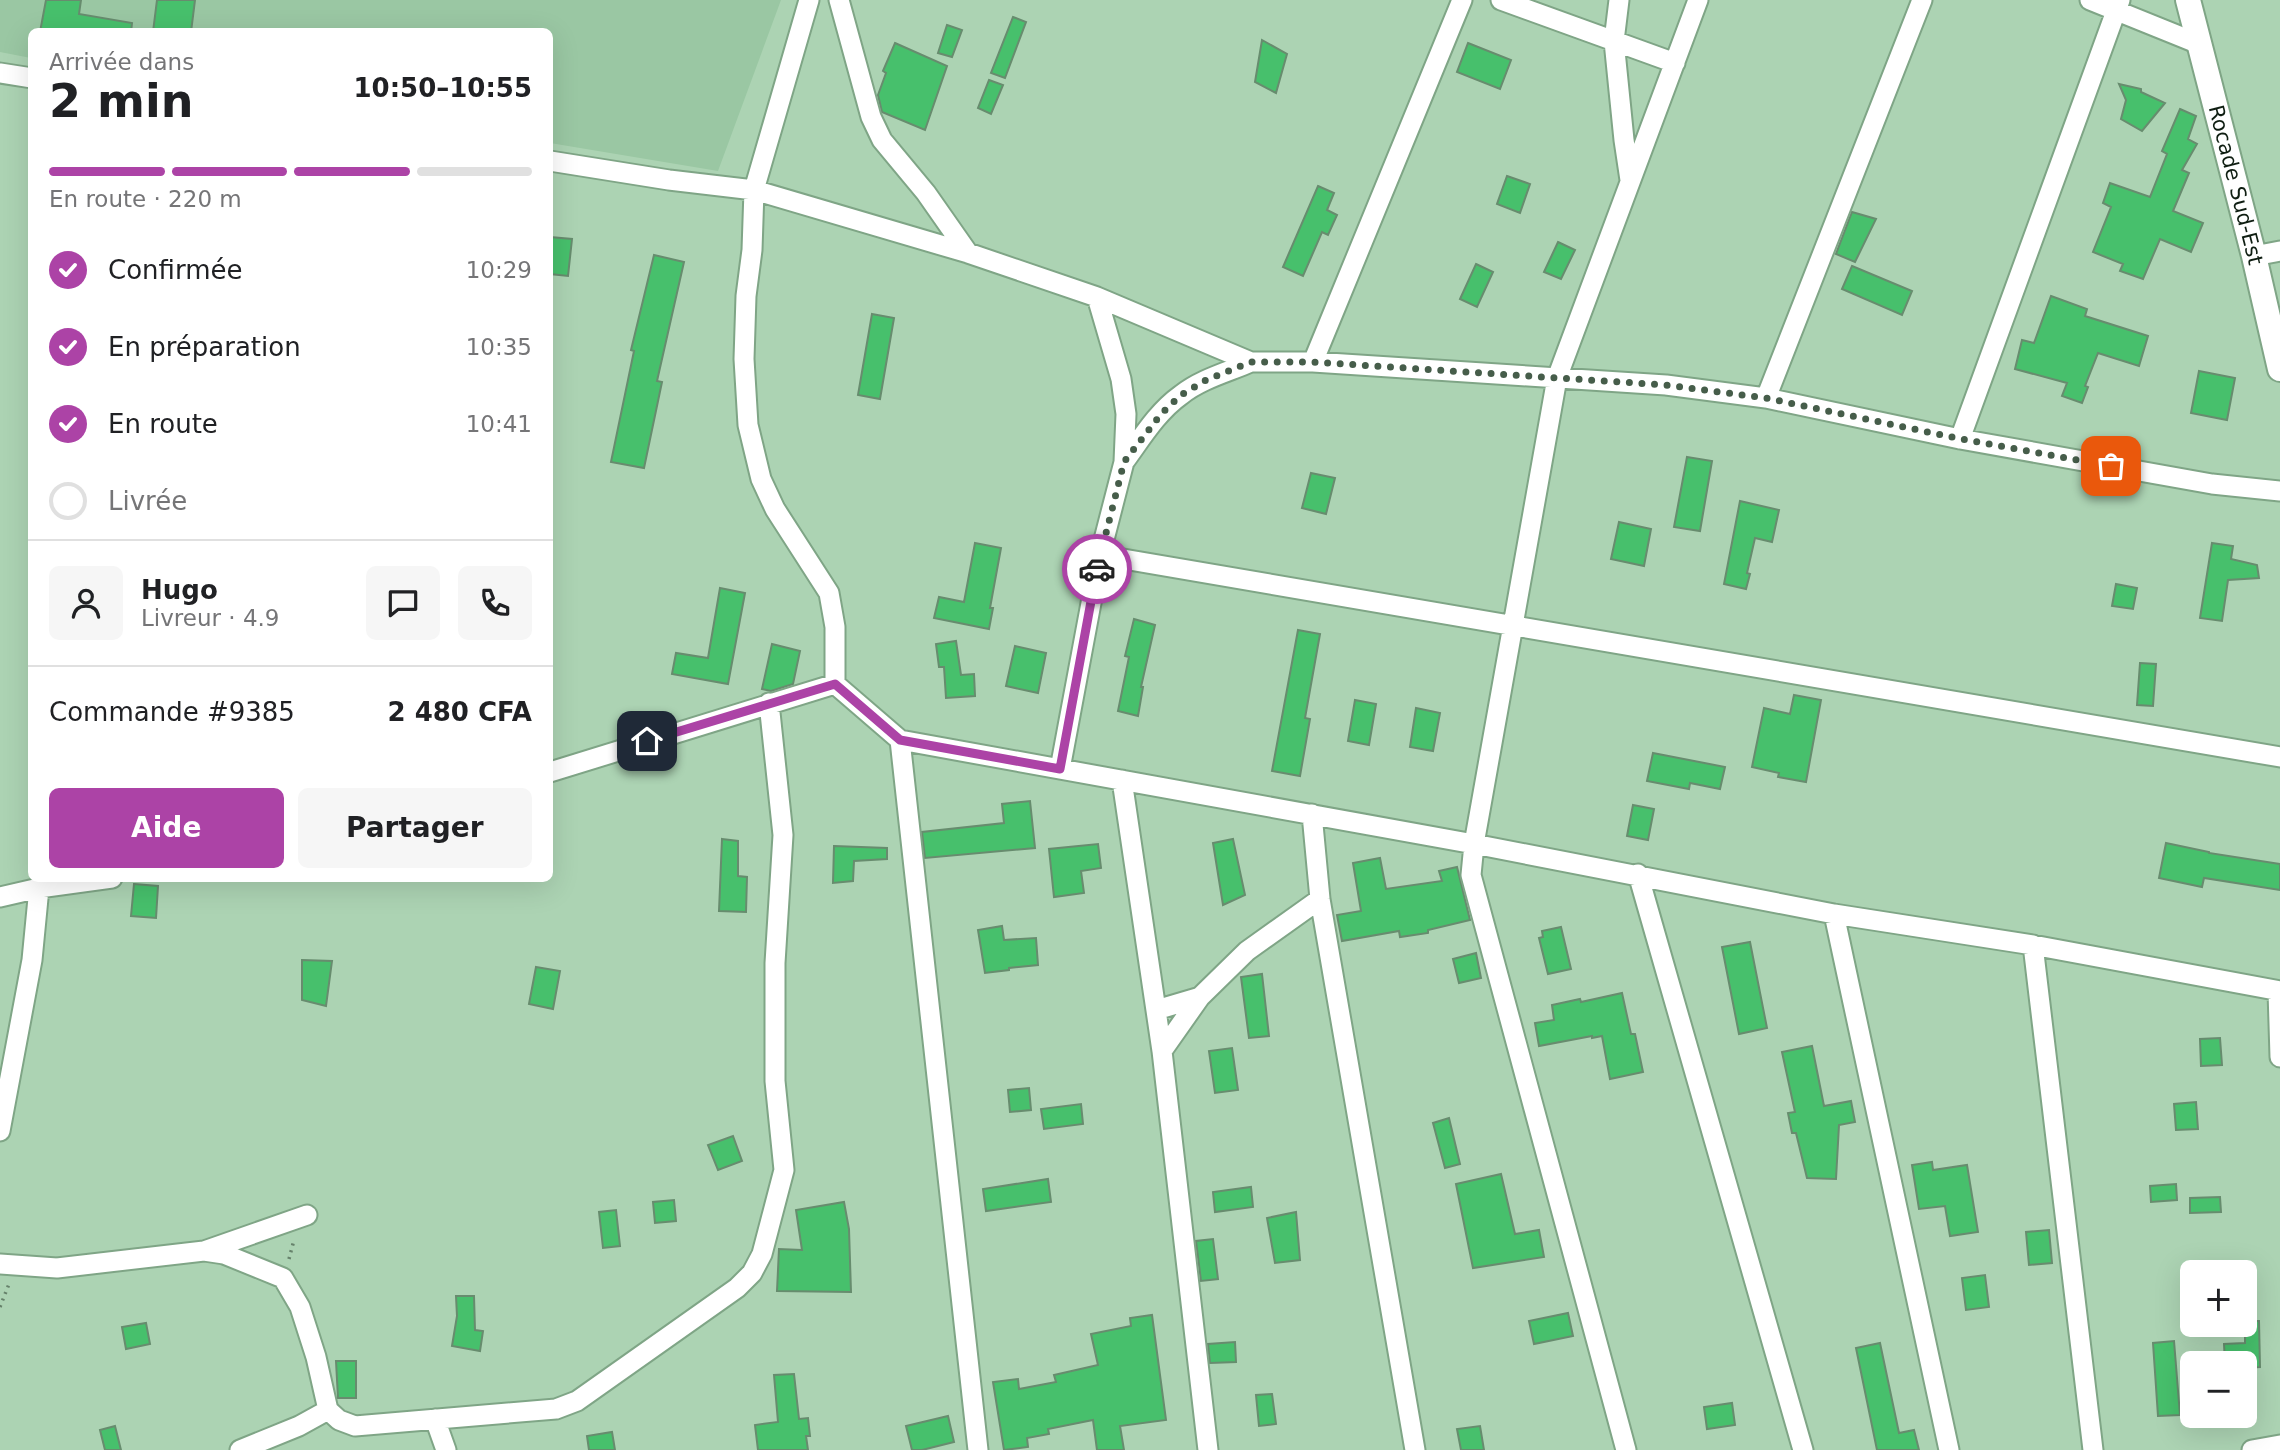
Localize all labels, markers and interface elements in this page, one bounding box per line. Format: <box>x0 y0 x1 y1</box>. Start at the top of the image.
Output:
text: Arrivée dans <box>49 49 194 75</box>
text: 10:50–10:55 <box>353 73 532 103</box>
text: 2 min <box>49 74 193 128</box>
street label: Rocade Sud-Est <box>2204 103 2268 267</box>
text: En route · 220 m <box>49 186 242 212</box>
icon: check <box>49 251 87 289</box>
text: Confirmée <box>108 255 242 285</box>
text: 10:29 <box>466 257 532 283</box>
icon: check <box>49 328 87 366</box>
text: En préparation <box>108 332 301 362</box>
text: 10:35 <box>466 334 532 360</box>
icon: check <box>49 405 87 443</box>
text: En route <box>108 409 218 439</box>
text: 10:41 <box>466 411 532 437</box>
pin <box>2081 436 2141 496</box>
icon: bag <box>2092 447 2130 485</box>
text: Livrée <box>108 486 187 516</box>
courier <box>1062 534 1132 604</box>
icon: car <box>1078 550 1116 588</box>
button: person <box>49 566 123 640</box>
button: chat <box>366 566 440 640</box>
button: phone <box>458 566 532 640</box>
text: Hugo <box>141 575 218 605</box>
text: Livreur · 4.9 <box>141 605 279 631</box>
text: Commande #9385 <box>49 697 295 727</box>
text: 2 480 CFA <box>388 697 532 727</box>
pin <box>617 711 677 771</box>
icon: home <box>628 722 666 760</box>
button: Aide <box>49 788 284 868</box>
button: Partager <box>298 788 532 868</box>
map controls <box>2180 1260 2257 1428</box>
button: + <box>2180 1260 2257 1337</box>
button: − <box>2180 1351 2257 1428</box>

